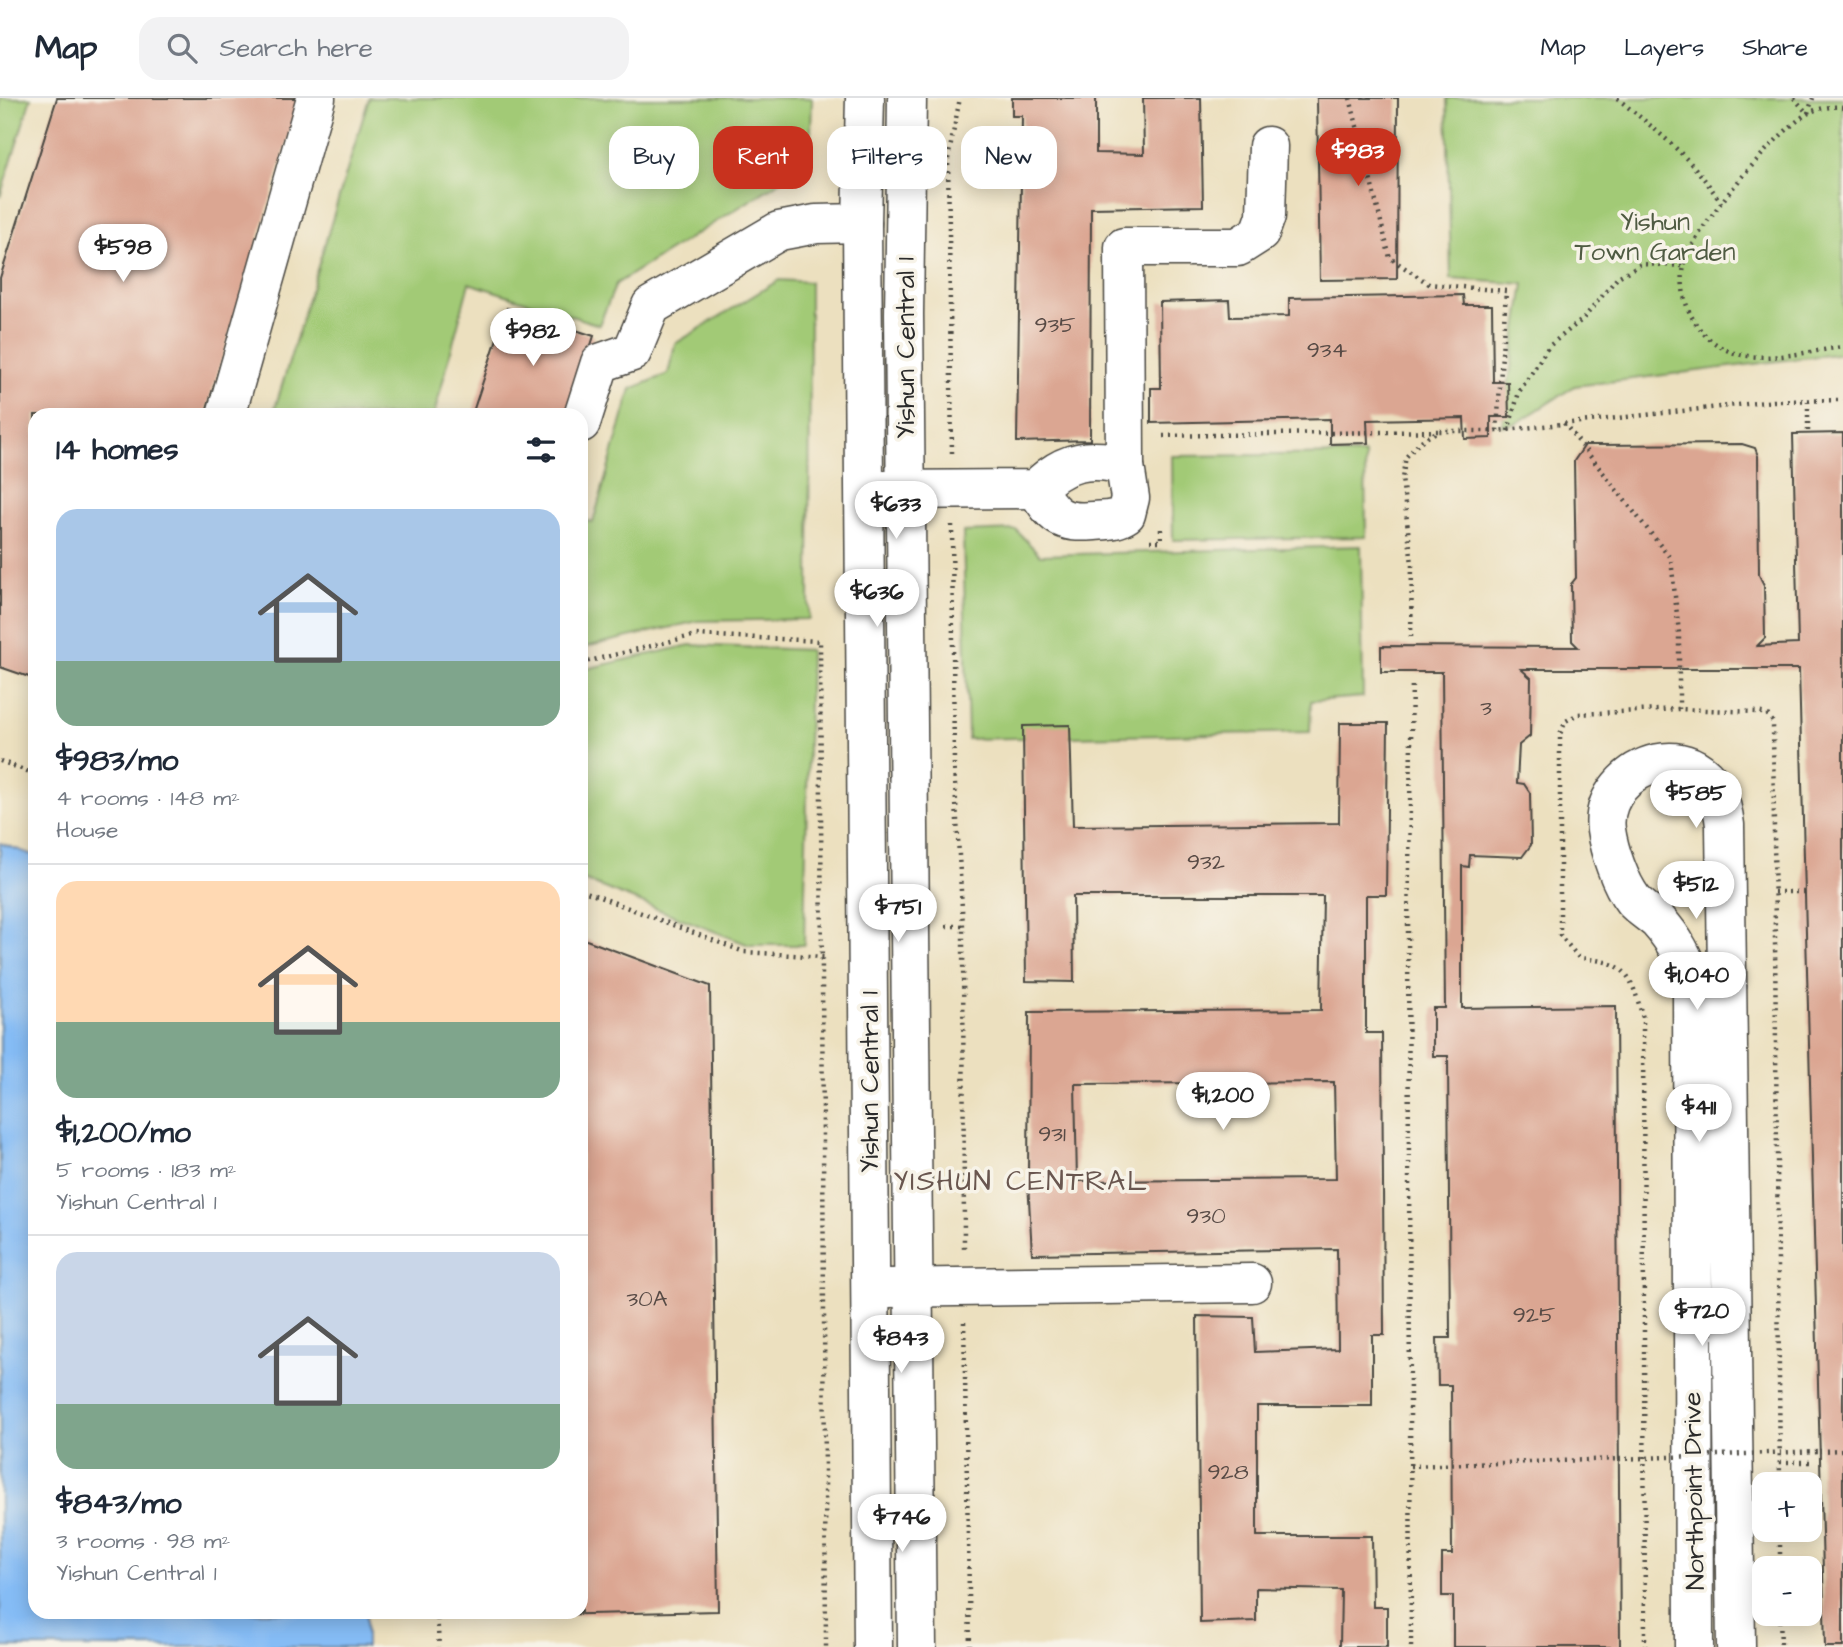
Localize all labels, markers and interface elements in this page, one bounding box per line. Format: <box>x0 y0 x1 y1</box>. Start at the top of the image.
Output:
search box <box>139 17 629 80</box>
text: Map <box>35 25 97 71</box>
icon: search <box>163 29 201 67</box>
text: Search here <box>219 30 373 66</box>
text: Map <box>1541 31 1586 65</box>
text: Layers <box>1624 31 1704 65</box>
text: Share <box>1742 31 1808 65</box>
chip: Buy <box>609 126 699 189</box>
chip: Rent <box>713 126 813 189</box>
chip: Filters <box>827 126 947 189</box>
chip: New <box>961 126 1057 189</box>
pin: $983 <box>1317 129 1399 188</box>
text: $983 <box>1332 135 1384 167</box>
park label: Yishun Town Garden <box>1574 204 1736 270</box>
pin: $598 <box>82 225 164 284</box>
text: $598 <box>94 231 152 263</box>
street label: Yishun Central 1 <box>888 257 924 439</box>
pin: $982 <box>492 308 574 368</box>
house number: 935 <box>1034 309 1076 341</box>
text: $982 <box>506 315 560 347</box>
house number: 934 <box>1307 334 1348 366</box>
text: 14 homes <box>56 429 179 471</box>
icon: filters <box>522 431 560 469</box>
pin: $633 <box>855 482 937 541</box>
text: $633 <box>871 488 921 520</box>
icon: home <box>245 555 371 681</box>
pin: $636 <box>836 570 918 629</box>
text: $636 <box>850 576 904 608</box>
house number: 3 <box>1480 692 1492 724</box>
text: $983/mo <box>56 740 178 782</box>
pin: $585 <box>1655 770 1737 830</box>
text: $585 <box>1666 777 1726 809</box>
text: 4 rooms · 148 m² <box>56 782 240 814</box>
text: House <box>56 814 119 846</box>
house number: 932 <box>1187 846 1225 878</box>
pin: $512 <box>1655 862 1737 921</box>
text: $512 <box>1673 868 1719 900</box>
pin: $751 <box>857 884 939 944</box>
text: $751 <box>875 891 921 923</box>
icon: home <box>245 927 371 1053</box>
pin: $1,040 <box>1640 953 1754 1012</box>
text: $1,040 <box>1665 959 1729 991</box>
street label: Yishun Central 1 <box>852 991 888 1173</box>
pin: $1,200 <box>1166 1072 1280 1132</box>
text: $1,200 <box>1192 1079 1254 1111</box>
pin: $411 <box>1658 1084 1740 1144</box>
text: $411 <box>1682 1091 1716 1123</box>
text: $1,200/mo <box>56 1112 191 1154</box>
house number: 931 <box>1038 1118 1066 1150</box>
text: 5 rooms · 183 m² <box>56 1154 236 1186</box>
district label: YISHUN CENTRAL <box>893 1162 1149 1201</box>
text: Yishun Central 1 <box>56 1186 217 1218</box>
house number: 930 <box>1186 1200 1226 1232</box>
house number: 30A <box>627 1283 668 1315</box>
pin: $720 <box>1661 1288 1743 1348</box>
text: $720 <box>1675 1295 1729 1327</box>
icon: home <box>245 1298 371 1424</box>
house number: 925 <box>1513 1299 1555 1331</box>
pin: $843 <box>860 1316 942 1375</box>
text: $843 <box>873 1322 929 1354</box>
street label: Northpoint Drive <box>1674 1392 1714 1590</box>
house number: 928 <box>1207 1456 1249 1488</box>
map controls <box>1752 1472 1822 1626</box>
button: + <box>1752 1472 1822 1542</box>
text: $843/mo <box>56 1483 182 1525</box>
pin: $746 <box>861 1494 943 1554</box>
text: $746 <box>873 1501 931 1533</box>
text: 3 rooms · 98 m² <box>56 1525 230 1557</box>
button: − <box>1752 1556 1822 1626</box>
text: Yishun Central 1 <box>56 1557 217 1589</box>

